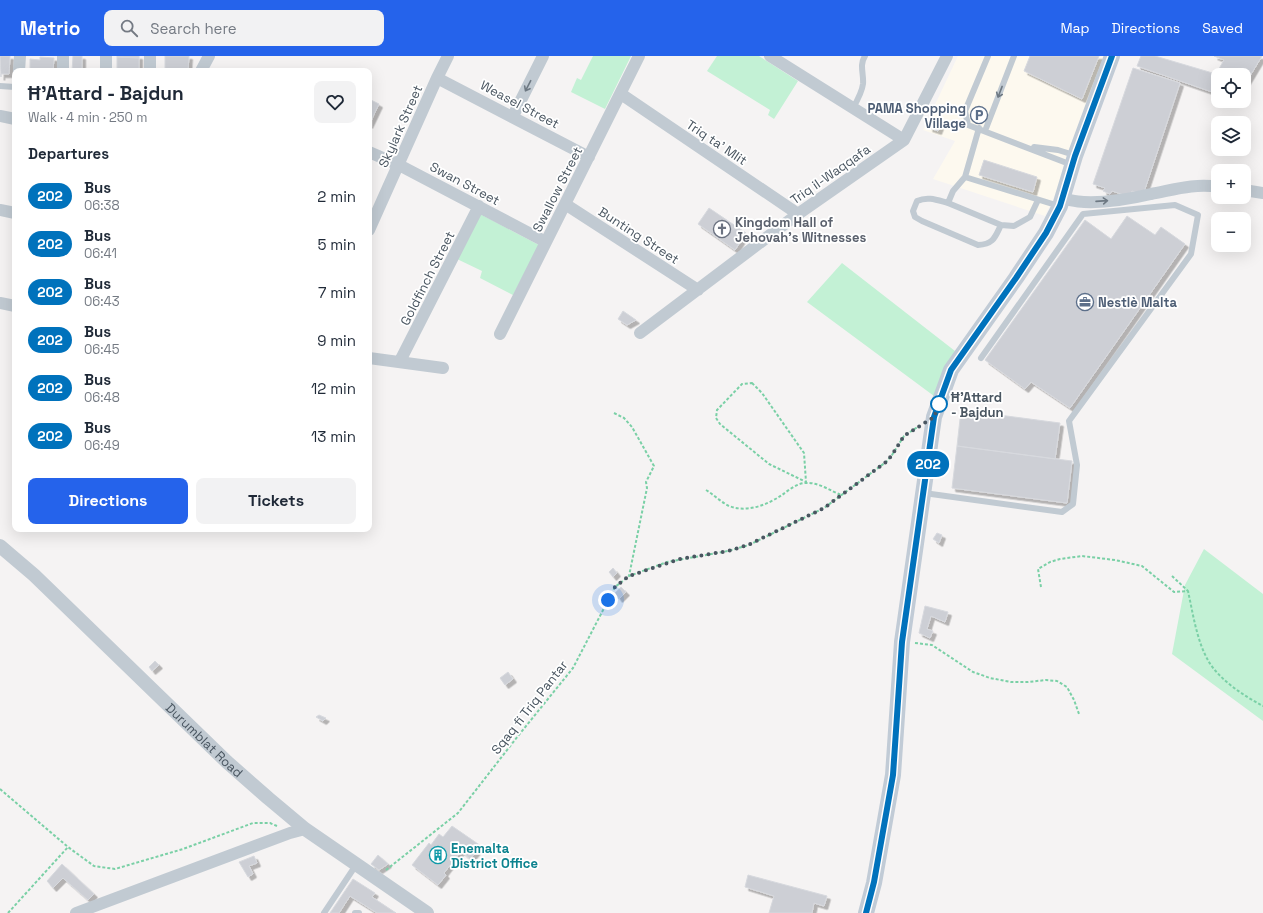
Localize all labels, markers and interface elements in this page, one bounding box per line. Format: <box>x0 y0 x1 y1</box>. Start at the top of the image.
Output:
search box <box>104 10 384 46</box>
text: Metrio <box>20 16 80 41</box>
icon: search <box>118 17 140 39</box>
text: Search here <box>150 19 237 38</box>
text: Map <box>1060 19 1090 37</box>
text: Directions <box>1112 19 1180 37</box>
text: Saved <box>1202 19 1243 37</box>
map controls <box>1211 68 1251 252</box>
button: locate <box>1211 68 1251 108</box>
street label: Weasel Street <box>477 76 562 132</box>
one-way arrow <box>524 80 531 92</box>
text: Ħ'Attard - Bajdun <box>28 81 184 106</box>
button: heart <box>314 81 356 123</box>
street label: Skylark Street <box>375 82 426 170</box>
one-way arrow <box>995 86 1003 98</box>
place label: PAMA Shopping Village <box>868 100 966 132</box>
parking icon: PAMA Shopping Village <box>969 105 989 125</box>
text: Walk · 4 min · 250 m <box>28 109 147 126</box>
street label: Triq ta' Mlit <box>683 116 750 169</box>
button: layers <box>1211 116 1251 156</box>
street label: Triq il-Waqqafa <box>787 140 874 208</box>
text: Departures <box>28 144 109 163</box>
street label: Swallow Street <box>529 144 586 235</box>
street label: Swan Street <box>427 158 503 209</box>
button: + <box>1211 164 1251 204</box>
text: Bus <box>84 178 111 197</box>
text: 202 <box>37 187 63 205</box>
text: 2 min <box>317 187 356 206</box>
text: 06:38 <box>84 197 120 214</box>
one-way arrow <box>1095 198 1108 205</box>
street label: Bunting Street <box>595 203 682 268</box>
button: − <box>1211 212 1251 252</box>
place label: Kingdom Hall of Jehovah's Witnesses <box>735 214 866 246</box>
church icon: Kingdom Hall of Jehovah's Witnesses <box>712 219 732 239</box>
text: Bus <box>84 226 111 245</box>
street label: Goldfinch Street <box>396 228 459 328</box>
text: 202 <box>37 235 63 253</box>
text: 5 min <box>317 235 356 254</box>
text: 06:41 <box>84 245 117 262</box>
text: Bus <box>84 274 111 293</box>
text: 202 <box>37 283 63 301</box>
text: 7 min <box>318 283 356 302</box>
office icon: Nestlè Malta <box>1075 292 1095 312</box>
text: 06:43 <box>84 293 120 310</box>
place label: Nestlè Malta <box>1098 294 1177 311</box>
text: Bus <box>84 322 111 341</box>
text: 202 <box>37 331 63 349</box>
text: 9 min <box>317 331 356 350</box>
text: 06:45 <box>84 341 120 358</box>
text: Bus <box>84 370 111 389</box>
text: 202 <box>37 379 63 397</box>
text: 12 min <box>311 379 356 398</box>
text: 06:48 <box>84 389 120 406</box>
place label: Ħ'Attard - Bajdun <box>950 389 1004 421</box>
marker: Ħ'Attard - Bajdun <box>930 395 948 413</box>
text: Bus <box>84 418 111 437</box>
text: 202 <box>37 427 63 445</box>
text: 13 min <box>311 427 356 446</box>
text: 06:49 <box>84 437 120 454</box>
line badge: 202 <box>905 451 951 477</box>
text: 202 <box>915 455 941 473</box>
button: Directions <box>28 478 188 524</box>
button: Tickets <box>196 478 356 524</box>
your location <box>598 590 618 610</box>
street label: Sqaq fi Triq Pantar <box>487 657 571 758</box>
street label: Durumblat Road <box>162 699 246 781</box>
place label: Enemalta District Office <box>451 840 538 872</box>
building icon: Enemalta District Office <box>428 845 448 865</box>

